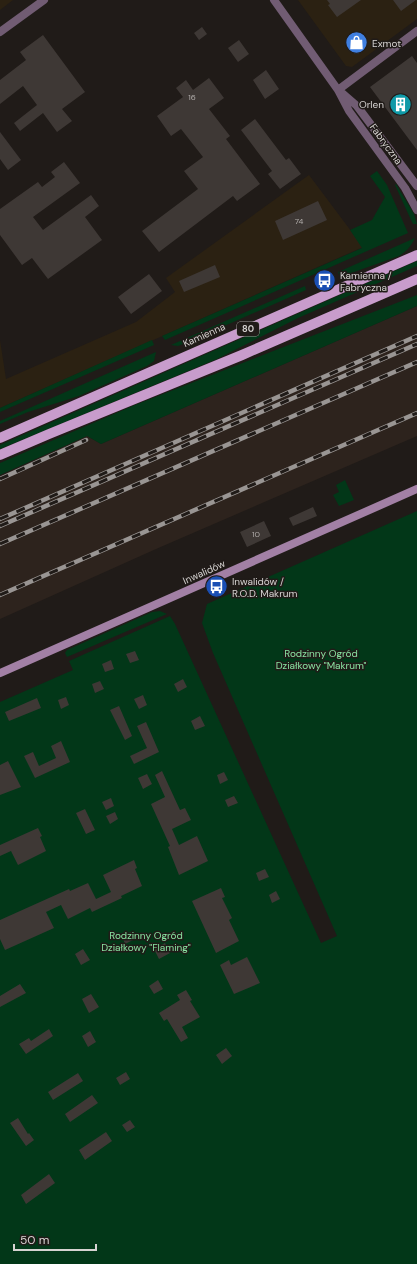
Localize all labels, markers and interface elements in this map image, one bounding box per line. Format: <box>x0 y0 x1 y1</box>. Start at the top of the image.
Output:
shop icon: Exmot <box>344 30 370 56</box>
place label: Exmot <box>372 37 401 50</box>
building icon: Orlen <box>387 91 413 117</box>
house number: 16 <box>188 92 196 102</box>
place label: Orlen <box>359 98 384 111</box>
street label: Fabryczna <box>367 121 405 167</box>
house number: 74 <box>295 216 303 226</box>
bus stop icon: Kamienna / Fabryczna <box>312 268 338 294</box>
place label: Kamienna / Fabryczna <box>340 269 392 294</box>
street label: Kamienna <box>181 320 227 350</box>
road number: 80 <box>237 322 259 336</box>
house number: 10 <box>252 529 261 539</box>
street label: Inwalidów <box>181 557 228 587</box>
bus stop icon: Inwalidów / R.O.D. Makrum <box>204 574 230 600</box>
place label: Inwalidów / R.O.D. Makrum <box>232 575 298 600</box>
park label: Rodzinny Ogród Działkowy "Makrum" <box>276 647 366 672</box>
park label: Rodzinny Ogród Działkowy "Flaming" <box>101 929 191 954</box>
scale bar <box>14 1226 96 1252</box>
text: 50 m <box>20 1232 49 1248</box>

